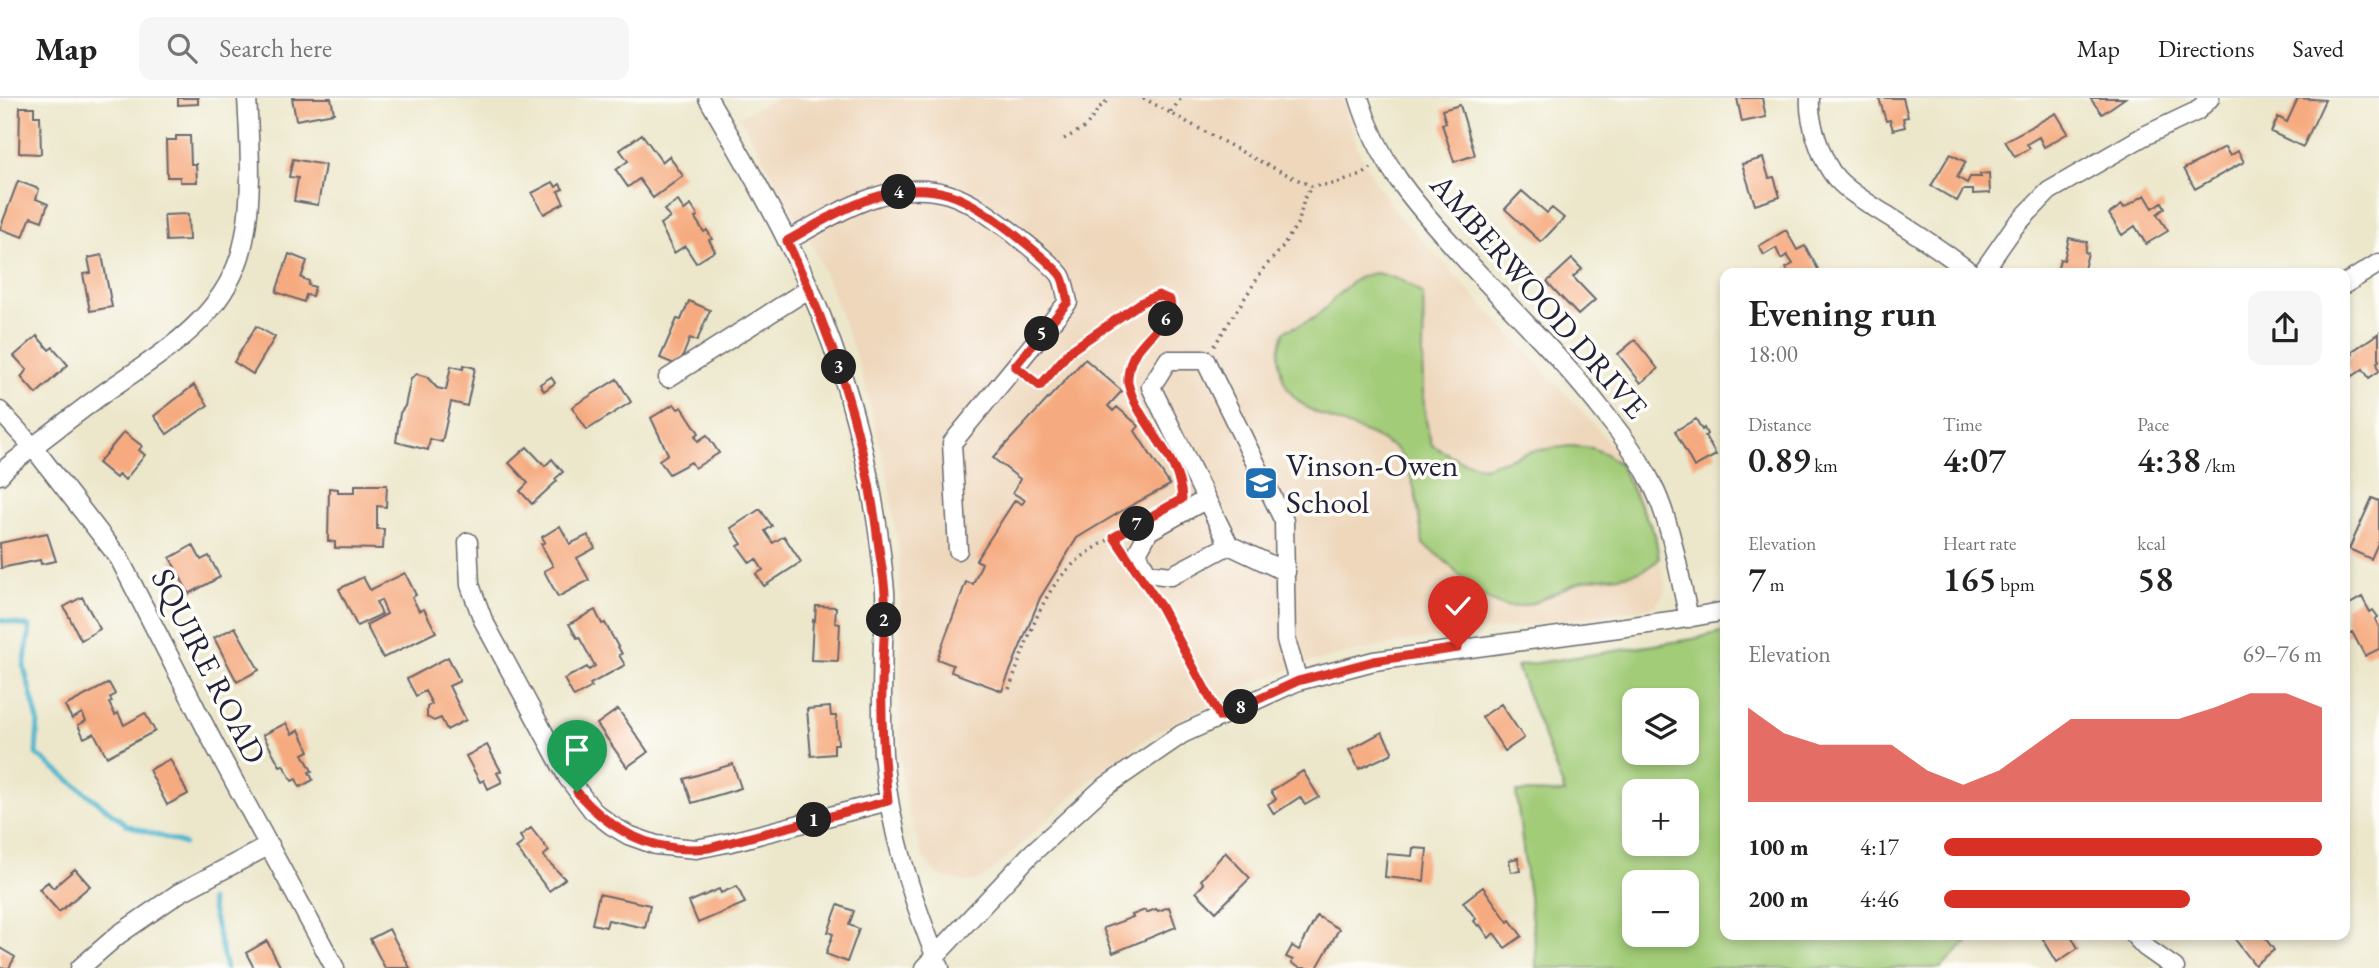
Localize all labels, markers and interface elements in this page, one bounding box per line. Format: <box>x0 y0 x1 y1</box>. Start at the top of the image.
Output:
search box <box>139 17 629 80</box>
text: Map <box>35 27 97 70</box>
icon: search <box>163 29 201 67</box>
text: Search here <box>219 31 332 65</box>
text: Map <box>2077 33 2120 64</box>
text: Directions <box>2158 33 2255 64</box>
text: Saved <box>2293 33 2344 64</box>
street label: AMBERWOOD DRIVE <box>1420 164 1657 427</box>
pin: 4 <box>881 174 916 210</box>
text: 4 <box>893 179 904 204</box>
text: Evening run <box>1748 288 1937 337</box>
button: share <box>2248 291 2322 365</box>
pin: 6 <box>1148 302 1184 336</box>
text: 6 <box>1160 306 1171 331</box>
pin: 5 <box>1024 316 1060 352</box>
text: 5 <box>1036 321 1047 346</box>
text: 18:00 <box>1748 339 1798 369</box>
pin: 3 <box>822 350 856 384</box>
text: 3 <box>833 354 844 379</box>
text: Distance <box>1748 412 1811 437</box>
text: Time <box>1943 412 1982 437</box>
text: Pace <box>2137 412 2169 437</box>
text: 0.89 <box>1748 437 1810 482</box>
text: 4:07 <box>1943 437 2006 482</box>
text: 4:38 <box>2137 437 2201 482</box>
place label: Vinson-Owen School <box>1286 444 1458 523</box>
text: km <box>1810 453 1838 478</box>
text: /km <box>2201 453 2236 478</box>
school or university icon: Vinson-Owen School <box>1242 464 1280 502</box>
pin: 7 <box>1120 506 1154 542</box>
text: 7 <box>1131 511 1142 536</box>
text: Elevation <box>1748 531 1816 556</box>
text: Heart rate <box>1943 531 2016 556</box>
text: kcal <box>2137 531 2166 556</box>
text: 7 <box>1748 556 1766 601</box>
text: 165 <box>1943 556 1997 601</box>
text: 58 <box>2137 556 2173 601</box>
street label: SQUIRE ROAD <box>142 561 276 771</box>
text: m <box>1766 572 1785 597</box>
text: bpm <box>1997 572 2035 597</box>
pin <box>1428 576 1488 648</box>
icon: check <box>1439 587 1477 625</box>
pin: 2 <box>866 602 902 638</box>
text: 2 <box>878 607 889 632</box>
text: Elevation <box>1748 639 1831 669</box>
text: 69–76 m <box>2243 639 2322 669</box>
map controls <box>1622 688 1699 947</box>
button: layers <box>1622 688 1699 765</box>
pin: 8 <box>1224 690 1258 724</box>
text: 8 <box>1235 694 1246 719</box>
pin <box>547 720 607 792</box>
icon: arrive <box>558 731 596 769</box>
button: + <box>1622 779 1699 856</box>
pin: 1 <box>796 802 832 838</box>
text: 1 <box>808 807 819 832</box>
text: 100 m <box>1748 832 1809 862</box>
text: 4:17 <box>1860 832 1899 862</box>
button: − <box>1622 870 1699 947</box>
text: 200 m <box>1748 884 1809 914</box>
text: 4:46 <box>1860 884 1899 914</box>

